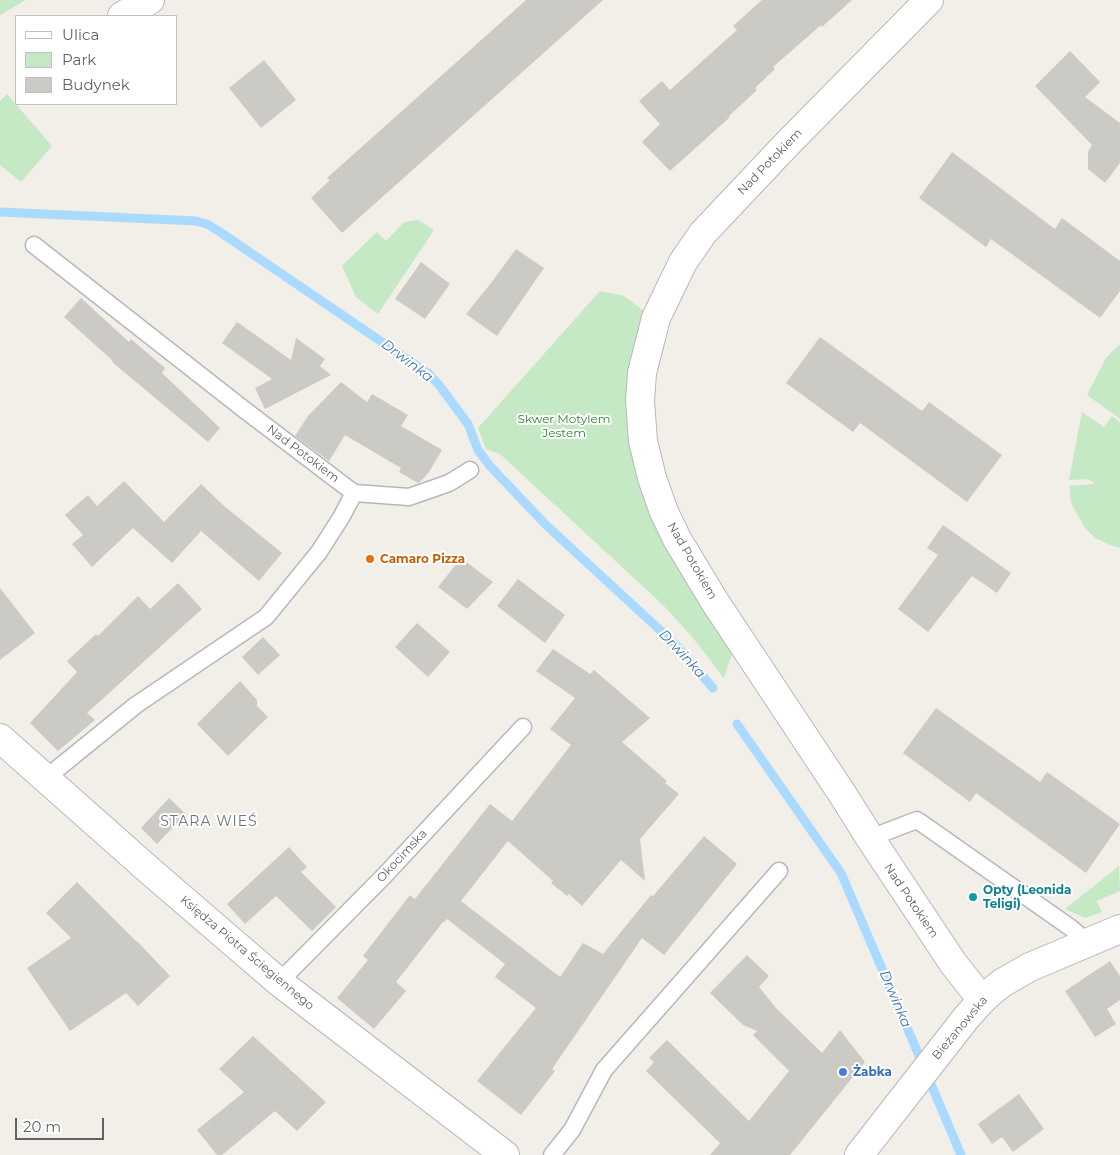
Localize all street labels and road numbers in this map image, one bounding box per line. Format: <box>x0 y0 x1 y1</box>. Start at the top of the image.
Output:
street label: Nad Potokiem <box>735 126 805 198</box>
street label: Nad Potokiem <box>264 422 342 486</box>
street label: Nad Potokiem <box>664 520 720 602</box>
street label: Okocimska <box>374 827 430 885</box>
street label: Nad Potokiem <box>881 861 941 941</box>
street label: Księdza Piotra Ściegiennego <box>177 893 317 1013</box>
street label: Bieżanowska <box>929 993 991 1063</box>

